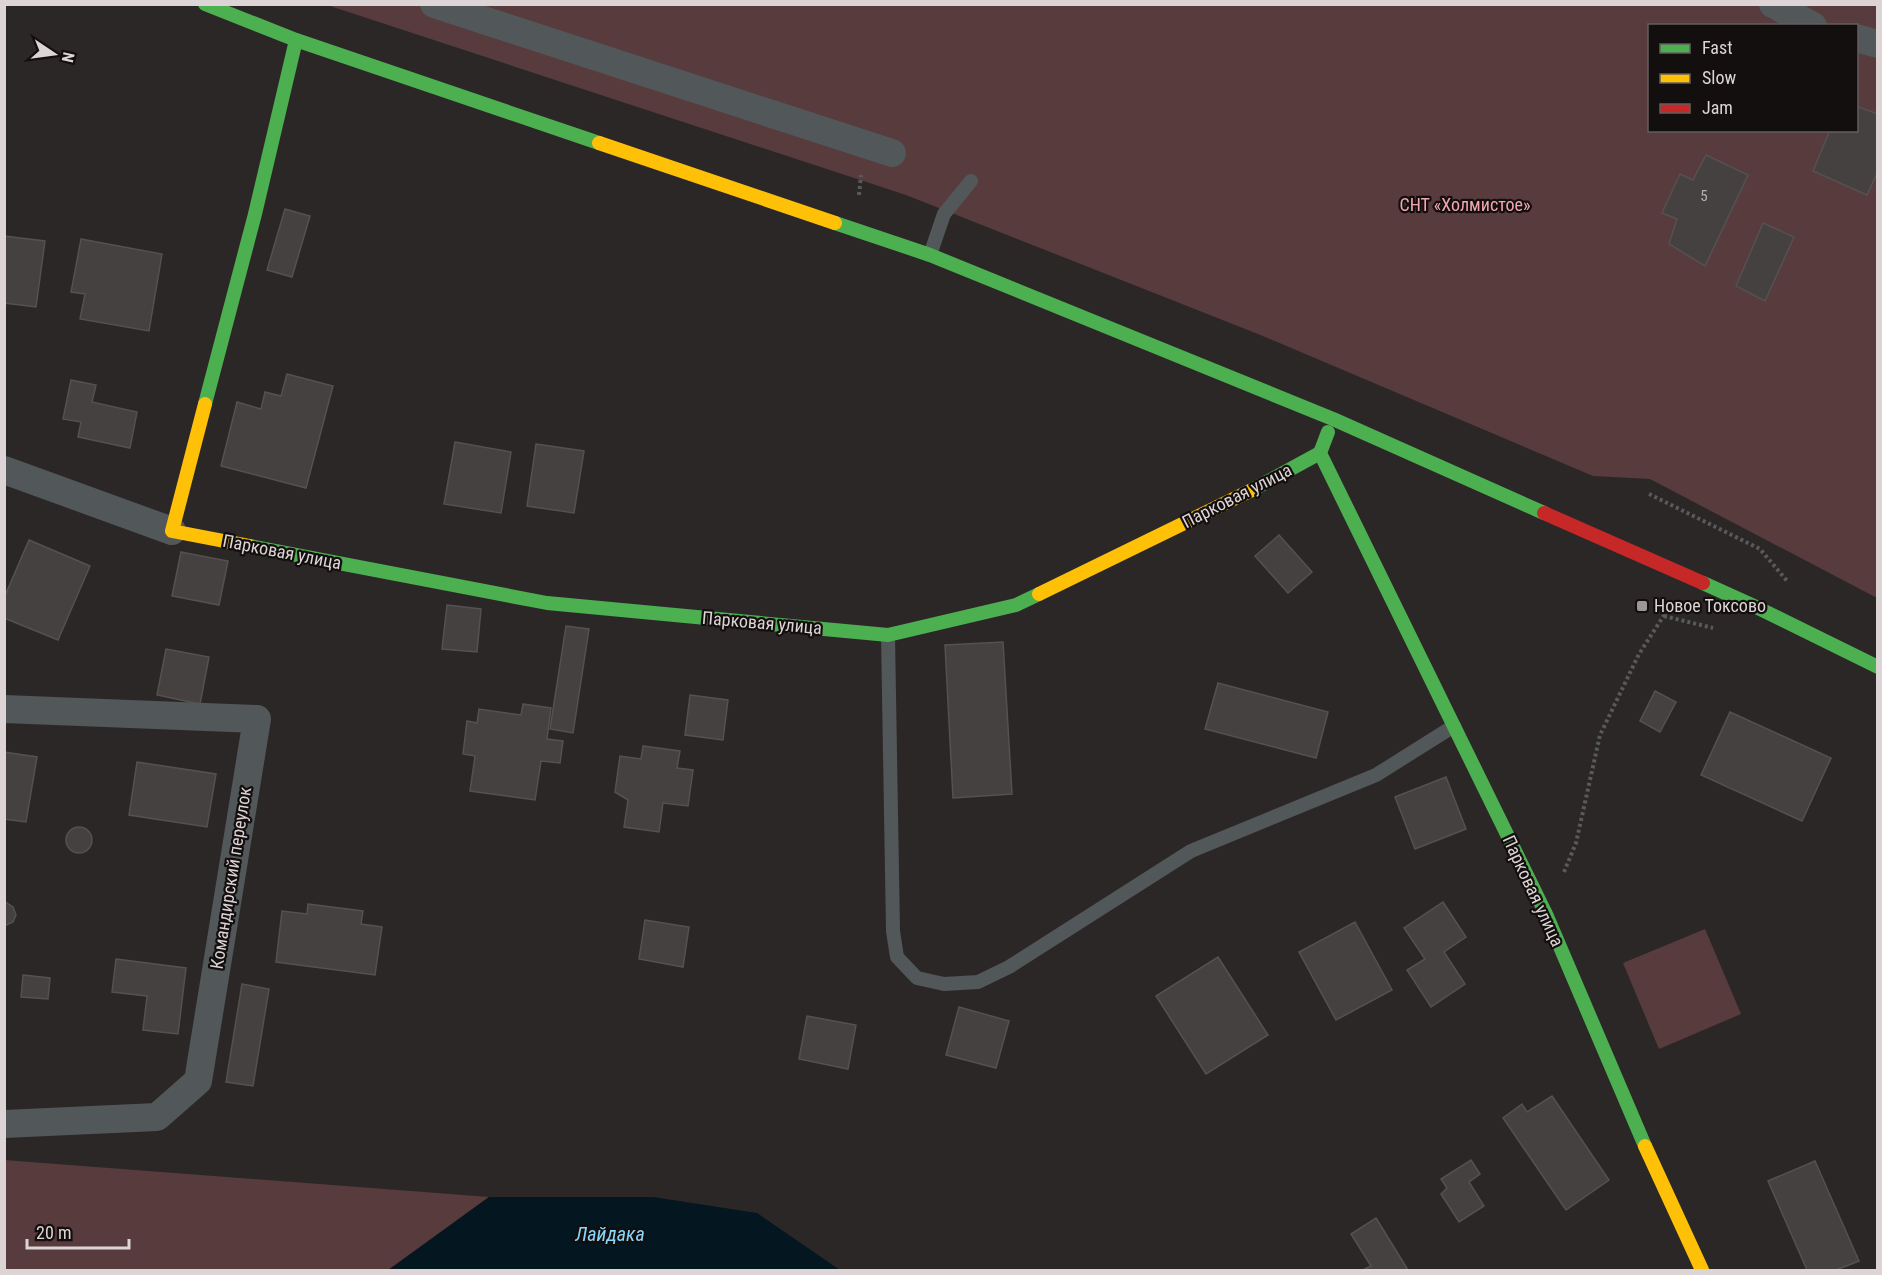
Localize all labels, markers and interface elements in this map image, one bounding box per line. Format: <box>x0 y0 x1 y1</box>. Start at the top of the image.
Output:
north arrow <box>24 24 84 84</box>
legend <box>1648 24 1858 132</box>
text: Fast <box>1702 37 1733 58</box>
text: N <box>58 50 78 64</box>
text: Slow <box>1702 67 1737 88</box>
text: Jam <box>1702 97 1733 118</box>
house number: 5 <box>1700 187 1708 205</box>
park label: СНТ «Холмистое» <box>1400 194 1531 215</box>
street label: Парковая улица <box>1178 459 1295 532</box>
street label: Парковая улица <box>221 530 343 573</box>
place label: Новое Токсово <box>1654 595 1766 616</box>
marker: Новое Токсово <box>1635 599 1649 613</box>
street label: Парковая улица <box>701 607 823 638</box>
street label: Командирский переулок <box>206 785 255 971</box>
street label: Парковая улица <box>1499 832 1568 950</box>
scale bar <box>27 1212 129 1250</box>
text: 20 m <box>36 1222 71 1243</box>
water label: Лайдака <box>574 1222 645 1246</box>

